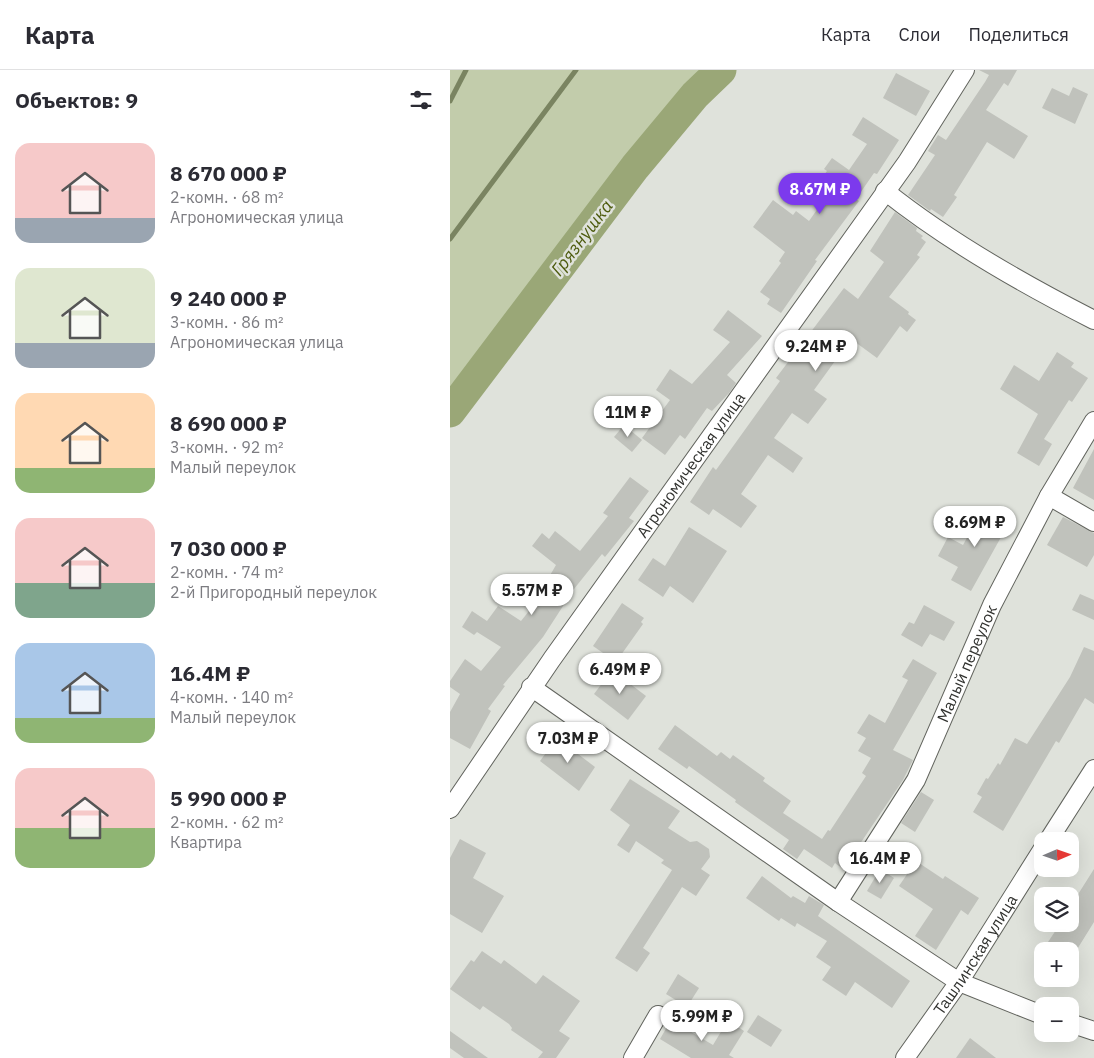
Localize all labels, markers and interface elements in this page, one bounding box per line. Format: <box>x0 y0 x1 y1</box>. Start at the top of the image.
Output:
text: Карта <box>25 19 95 51</box>
text: Карта <box>821 23 871 46</box>
text: Слои <box>899 23 941 46</box>
text: Поделиться <box>969 23 1069 46</box>
text: Объектов: 9 <box>15 86 138 114</box>
icon: filters <box>407 86 435 114</box>
text: 8 670 000 ₽ <box>170 159 287 187</box>
icon: home <box>55 163 115 223</box>
pin: 8.67M ₽ <box>774 172 866 215</box>
text: 8.67M ₽ <box>789 179 851 199</box>
text: 2-комн. · 68 m² <box>170 187 284 207</box>
water label: Грязнушка <box>546 195 618 280</box>
text: Агрономическая улица <box>170 207 344 227</box>
text: 9 240 000 ₽ <box>170 284 287 312</box>
icon: home <box>55 288 115 348</box>
text: 3-комн. · 86 m² <box>170 312 284 332</box>
pin: 9.24M ₽ <box>770 330 862 372</box>
text: Агрономическая улица <box>170 332 344 352</box>
text: 9.24M ₽ <box>785 336 847 356</box>
street label: Агрономическая улица <box>632 388 750 541</box>
pin: 11M ₽ <box>593 396 663 438</box>
text: 11M ₽ <box>605 402 651 422</box>
text: 8 690 000 ₽ <box>170 409 287 437</box>
icon: home <box>55 413 115 473</box>
text: 3-комн. · 92 m² <box>170 437 284 457</box>
text: Малый переулок <box>170 457 296 477</box>
pin: 8.69M ₽ <box>929 506 1021 548</box>
text: 8.69M ₽ <box>944 512 1006 532</box>
text: 7 030 000 ₽ <box>170 534 287 562</box>
icon: home <box>55 538 115 598</box>
text: 2-комн. · 74 m² <box>170 562 284 582</box>
pin: 5.57M ₽ <box>486 574 578 616</box>
text: 5.57M ₽ <box>501 580 563 600</box>
text: 2-й Пригородный переулок <box>170 582 377 602</box>
street label: Малый переулок <box>932 601 1001 725</box>
pin: 6.49M ₽ <box>574 652 666 695</box>
text: 16.4M ₽ <box>170 659 250 687</box>
text: 6.49M ₽ <box>589 659 651 679</box>
icon: home <box>55 663 115 723</box>
text: 4-комн. · 140 m² <box>170 687 293 707</box>
text: Малый переулок <box>170 707 296 727</box>
pin: 7.03M ₽ <box>522 722 614 764</box>
text: 7.03M ₽ <box>537 728 599 748</box>
text: 5 990 000 ₽ <box>170 784 287 812</box>
icon: home <box>55 788 115 848</box>
text: 2-комн. · 62 m² <box>170 812 284 832</box>
text: Квартира <box>170 832 242 852</box>
north arrow <box>1034 832 1079 878</box>
map controls <box>1034 832 1079 1042</box>
pin: 16.4M ₽ <box>834 842 926 884</box>
text: 16.4M ₽ <box>849 848 911 868</box>
button: layers <box>1034 887 1079 932</box>
street label: Ташлинская улица <box>929 890 1022 1019</box>
button: + <box>1034 942 1079 987</box>
button: − <box>1034 997 1079 1042</box>
pin: 5.99M ₽ <box>656 1000 748 1042</box>
text: 5.99M ₽ <box>671 1006 733 1026</box>

